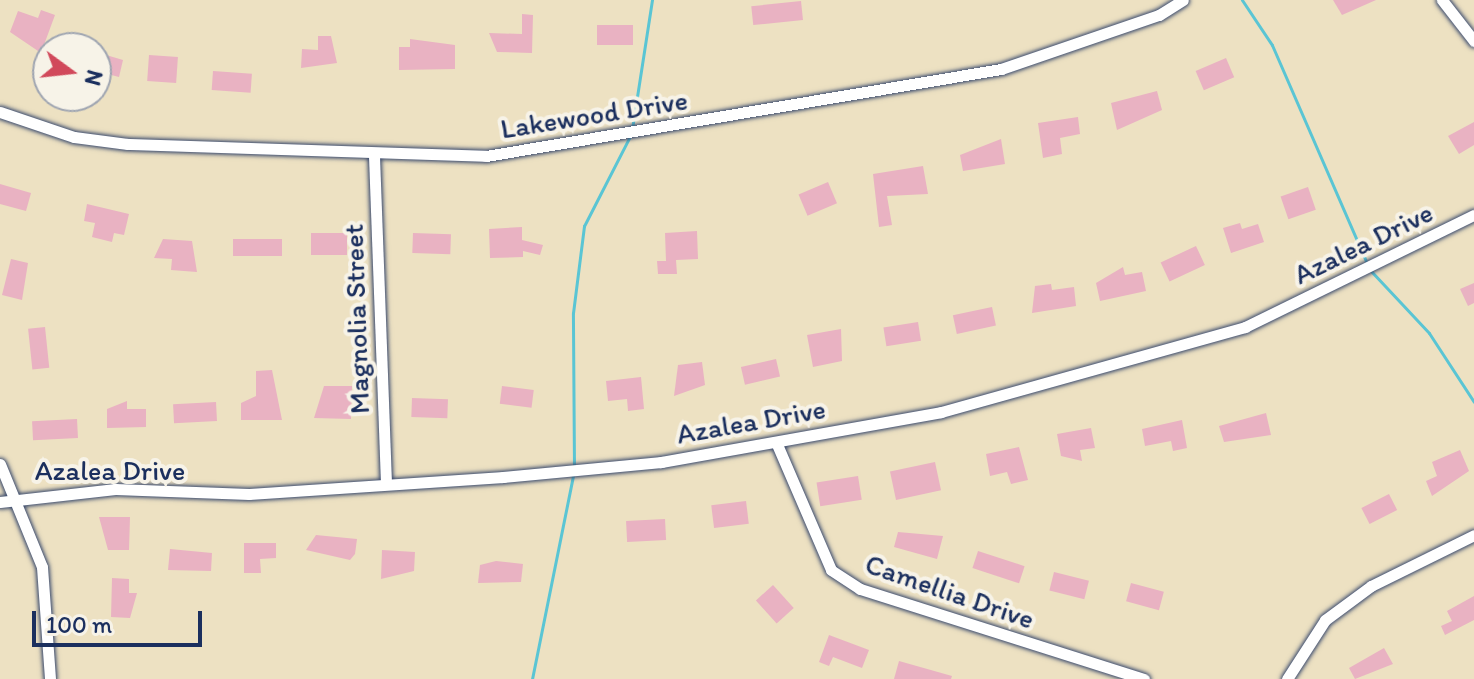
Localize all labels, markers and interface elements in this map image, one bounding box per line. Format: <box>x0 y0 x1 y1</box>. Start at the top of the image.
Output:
north arrow <box>32 32 112 112</box>
text: N <box>79 67 109 88</box>
street label: Lakewood Drive <box>498 83 690 145</box>
street label: Azalea Drive <box>1288 195 1438 291</box>
street label: Magnolia Street <box>336 223 376 415</box>
street label: Azalea Drive <box>674 391 828 451</box>
street label: Azalea Drive <box>35 453 185 487</box>
street label: Camellia Drive <box>861 546 1039 636</box>
scale bar <box>36 595 206 645</box>
text: 100 m <box>46 610 112 639</box>

